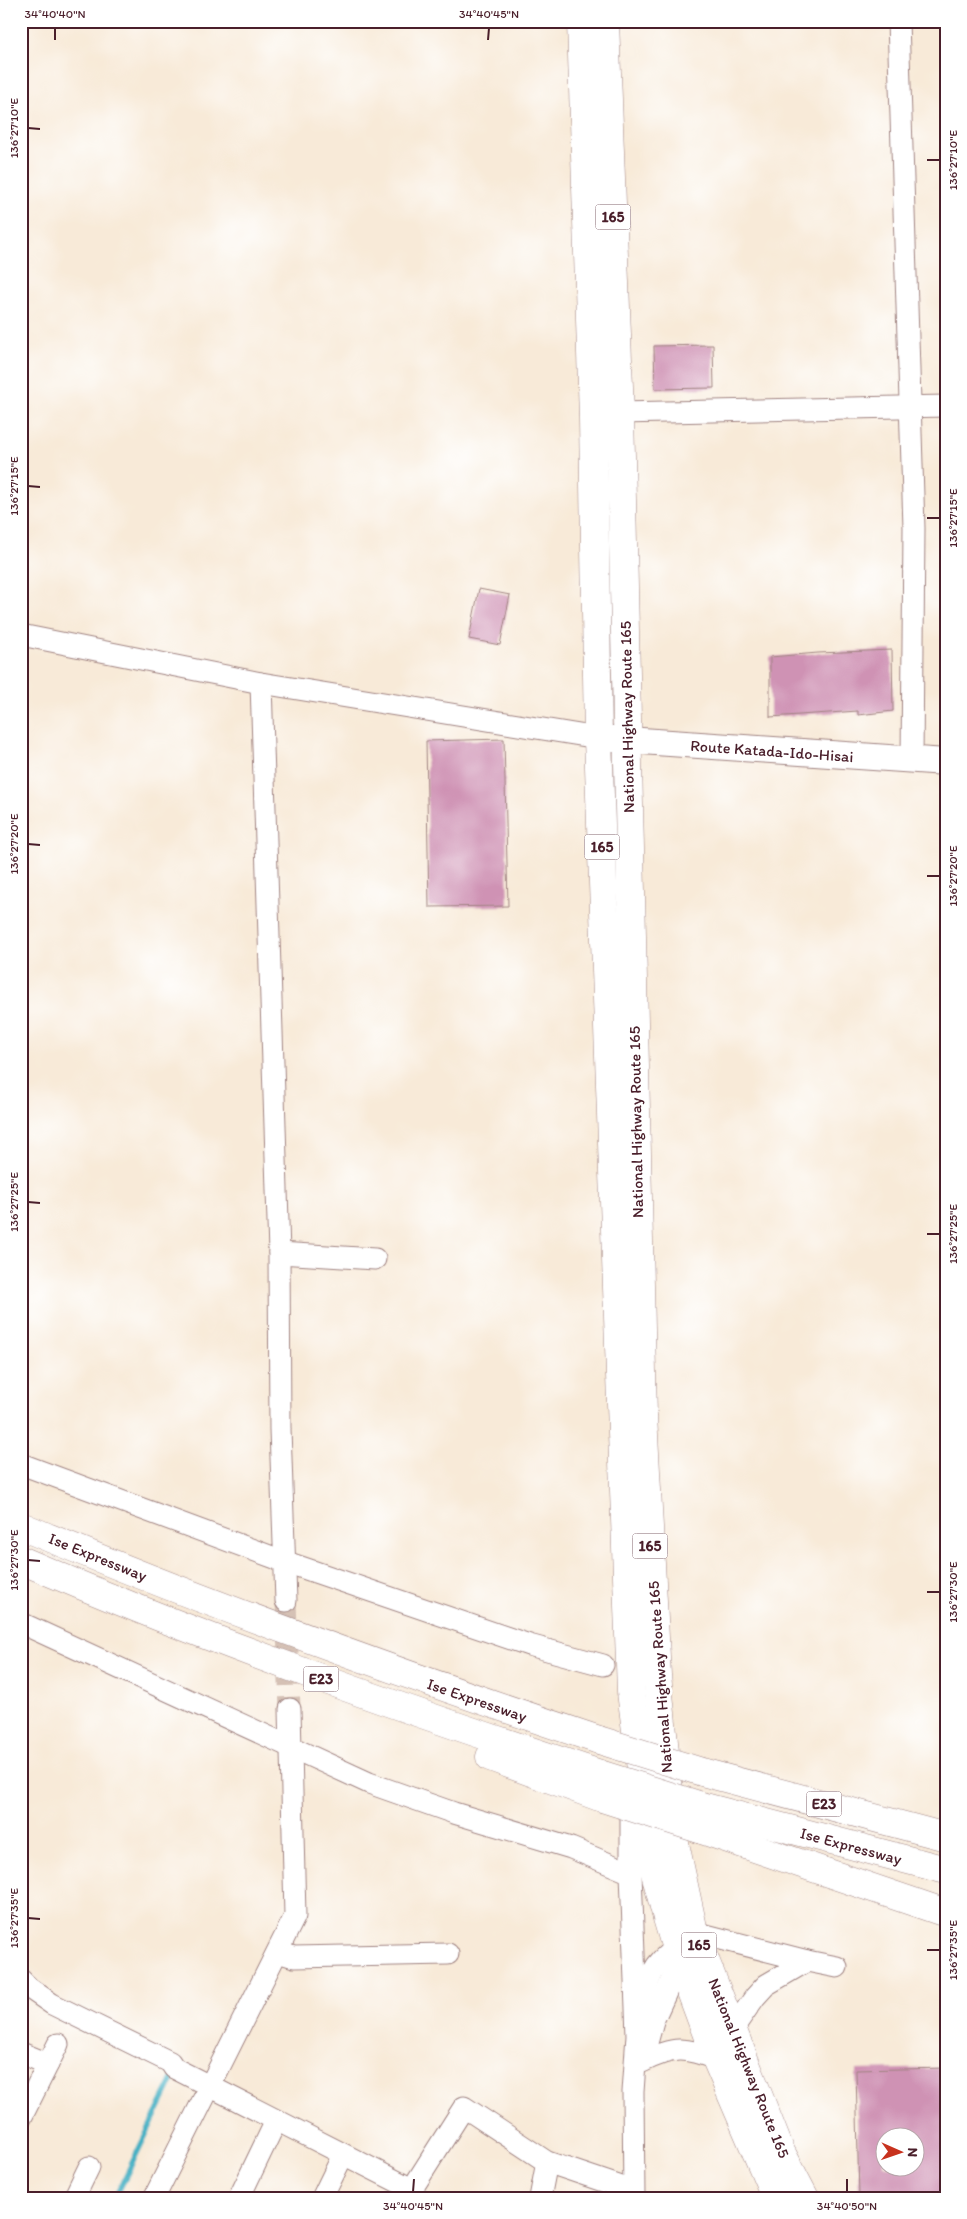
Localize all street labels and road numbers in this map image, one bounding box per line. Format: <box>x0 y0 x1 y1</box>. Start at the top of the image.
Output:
road number: 165 <box>596 204 630 230</box>
street label: National Highway Route 165 <box>616 621 638 813</box>
street label: Route Katada-Ido-Hisai <box>690 736 854 766</box>
road number: 165 <box>584 834 620 860</box>
street label: National Highway Route 165 <box>625 1026 647 1218</box>
street label: Ise Expressway <box>46 1529 150 1586</box>
road number: 165 <box>632 1534 668 1558</box>
street label: National Highway Route 165 <box>644 1580 676 1774</box>
road number: E23 <box>304 1666 338 1692</box>
street label: Ise Expressway <box>425 1674 530 1726</box>
road number: E23 <box>806 1792 842 1816</box>
street label: Ise Expressway <box>798 1823 904 1869</box>
road number: 165 <box>682 1932 716 1958</box>
street label: National Highway Route 165 <box>704 1975 794 2161</box>

